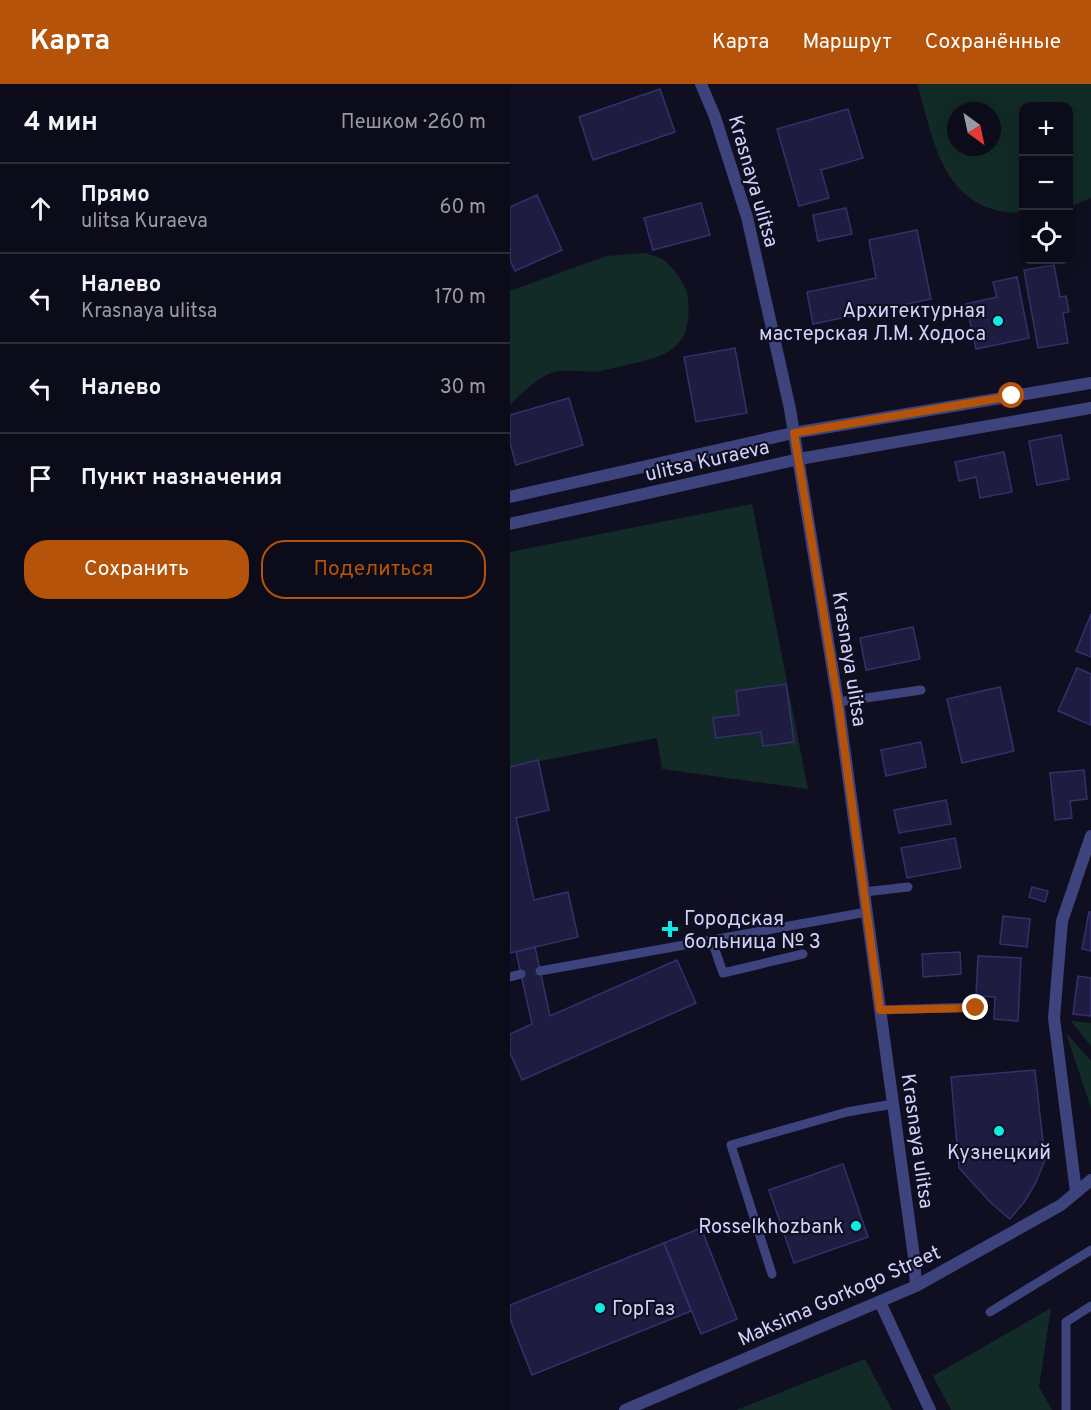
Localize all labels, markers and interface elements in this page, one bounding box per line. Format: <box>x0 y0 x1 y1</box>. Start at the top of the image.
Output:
text: Карта <box>30 24 110 60</box>
text: Карта <box>712 29 769 56</box>
text: Маршрут <box>802 29 892 56</box>
text: Сохранённые <box>925 29 1061 56</box>
north arrow <box>947 102 1001 156</box>
map controls <box>1019 102 1073 264</box>
button: + <box>1019 102 1073 156</box>
text: 4 мин <box>24 107 98 140</box>
text: Пешком · 260 m <box>341 110 486 136</box>
street label: Krasnaya ulitsa <box>721 112 783 251</box>
button: − <box>1019 156 1073 210</box>
text: Прямо <box>81 182 150 209</box>
icon: ahead <box>24 192 57 225</box>
text: 60 m <box>440 195 486 221</box>
text: ulitsa Kuraeva <box>81 209 208 235</box>
button: locate <box>1019 210 1073 264</box>
text: Налево <box>81 272 161 299</box>
icon: left <box>24 282 57 315</box>
text: 170 m <box>434 285 486 311</box>
text: Krasnaya ulitsa <box>81 299 217 325</box>
place label: Архитектурная мастерская Л.М. Ходоса <box>759 299 986 348</box>
marker: Архитектурная мастерская Л.М. Ходоса <box>991 314 1005 328</box>
icon: left <box>24 372 57 405</box>
text: Налево <box>81 375 161 402</box>
text: 30 m <box>440 375 486 401</box>
route start <box>998 382 1024 408</box>
street label: ulitsa Kuraeva <box>643 435 772 489</box>
icon: arrive <box>24 462 57 495</box>
text: Пункт назначения <box>81 465 282 492</box>
button: Сохранить <box>24 540 249 599</box>
button: Поделиться <box>261 540 486 599</box>
street label: Krasnaya ulitsa <box>825 590 872 729</box>
place label: Городская больница № 3 <box>684 907 821 956</box>
marker: Городская больница № 3 <box>661 920 679 938</box>
route end <box>962 994 988 1020</box>
street label: Krasnaya ulitsa <box>894 1072 938 1211</box>
marker: Кузнецкий <box>992 1124 1006 1138</box>
place label: Кузнецкий <box>947 1141 1051 1167</box>
place label: Rosselkhozbank <box>698 1215 844 1241</box>
marker: Rosselkhozbank <box>849 1219 863 1233</box>
street label: Maksima Gorkogo Street <box>734 1240 945 1353</box>
place label: ГорГаз <box>612 1297 676 1323</box>
marker: ГорГаз <box>593 1301 607 1315</box>

